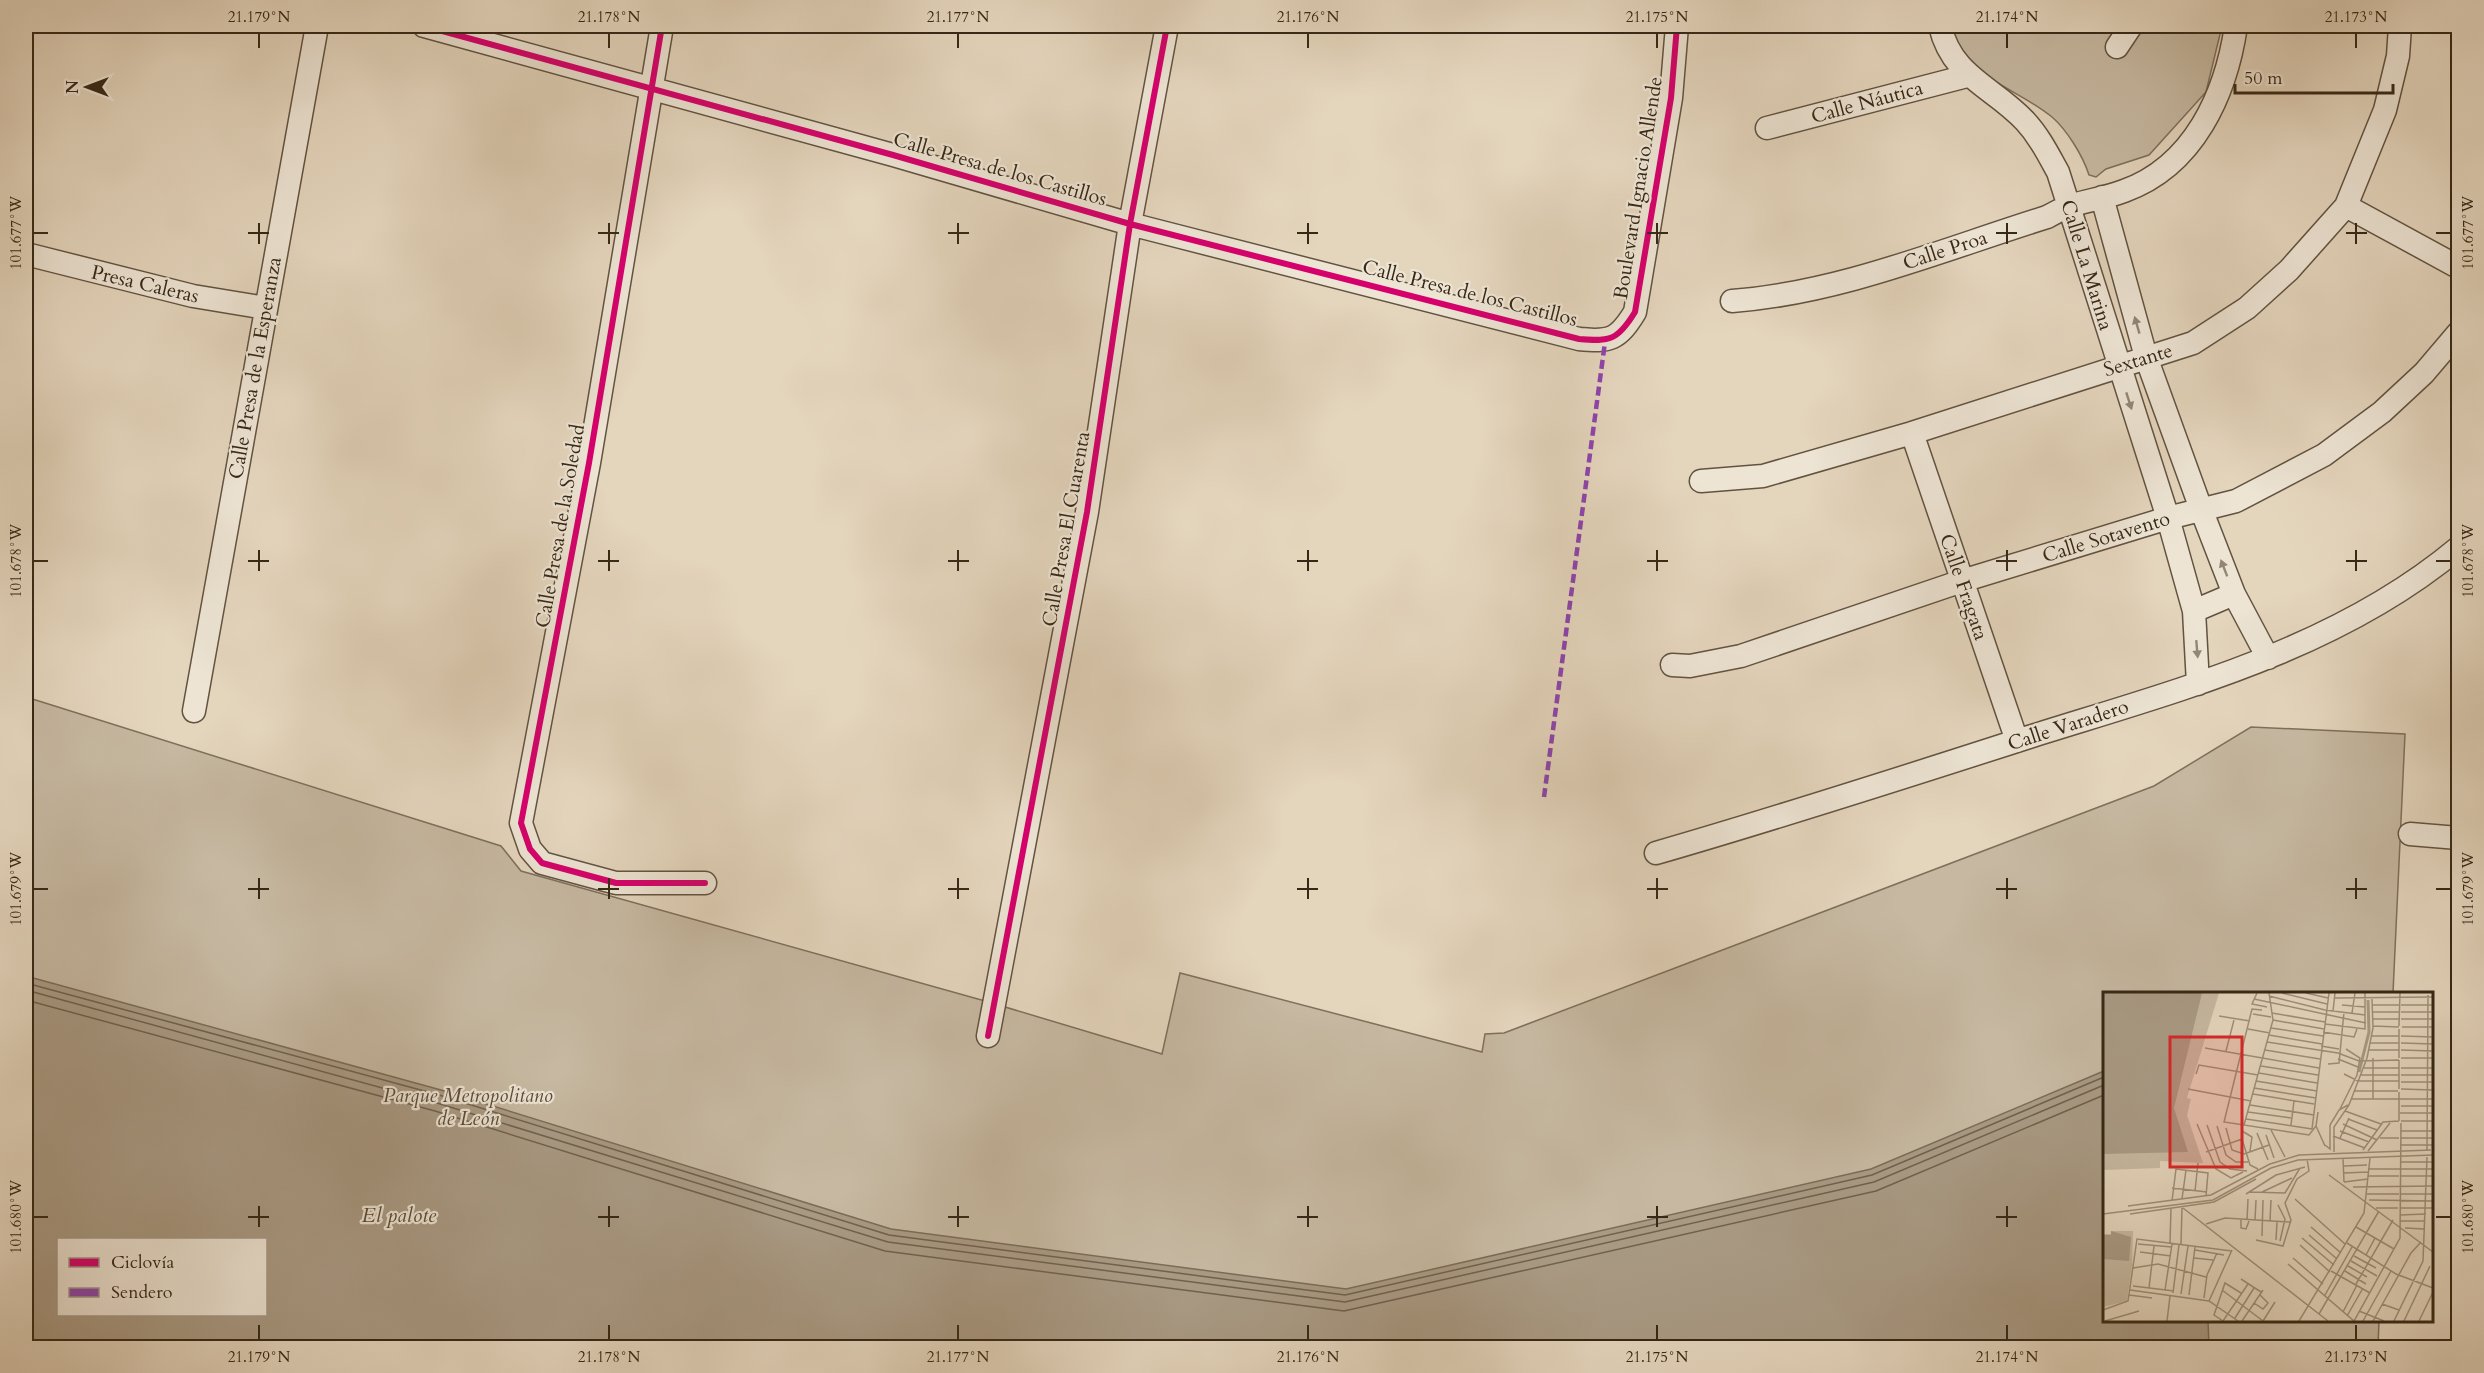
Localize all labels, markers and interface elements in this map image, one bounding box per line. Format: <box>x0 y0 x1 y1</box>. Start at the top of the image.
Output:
text: 21.179°N <box>228 7 291 27</box>
text: 21.178°N <box>578 7 641 27</box>
text: 21.177°N <box>927 7 990 27</box>
text: 21.176°N <box>1277 7 1340 27</box>
text: 21.175°N <box>1626 7 1689 27</box>
text: 21.174°N <box>1976 7 2039 27</box>
text: 21.173°N <box>2325 7 2388 27</box>
north arrow <box>57 57 117 117</box>
scale bar <box>2235 57 2392 95</box>
text: 50 m <box>2244 66 2283 91</box>
street label: Calle Náutica <box>1808 74 1926 130</box>
street label: Boulevard Ignacio Allende <box>1607 75 1669 301</box>
text: N <box>62 80 84 94</box>
street label: Calle Presa de los Castillos <box>890 126 1110 212</box>
text: 101.677°W <box>6 195 26 270</box>
text: 101.677°W <box>2458 195 2478 270</box>
street label: Calle La Marina <box>2054 196 2120 334</box>
street label: Calle Proa <box>1899 224 1991 276</box>
street label: Calle Presa de los Castillos <box>1360 253 1580 333</box>
street label: Calle Presa de la Esperanza <box>222 254 288 481</box>
street label: Presa Caleras <box>89 259 201 309</box>
one-way arrow <box>2132 316 2141 334</box>
street label: Sextante <box>2100 337 2176 383</box>
one-way arrow <box>2125 392 2135 410</box>
street label: Calle Presa de la Soledad <box>529 422 591 630</box>
street label: Calle Presa El Cuarenta <box>1036 429 1097 629</box>
street label: Calle Sotavento <box>2039 505 2173 569</box>
text: 101.678°W <box>6 523 26 598</box>
text: 101.678°W <box>2458 523 2478 598</box>
street label: Calle Fragata <box>1933 530 1995 644</box>
one-way arrow <box>2218 559 2228 577</box>
one-way arrow <box>2192 639 2202 658</box>
street label: Calle Varadero <box>2004 693 2132 757</box>
text: 101.679°W <box>6 851 26 926</box>
text: 101.679°W <box>2458 851 2478 926</box>
inset map <box>2103 992 2433 1322</box>
park label: Parque Metropolitano de León <box>383 1082 553 1132</box>
text: 101.680°W <box>6 1179 26 1254</box>
text: 101.680°W <box>2458 1179 2478 1254</box>
water label: El palote <box>362 1201 437 1230</box>
legend <box>57 1238 267 1316</box>
text: Ciclovía <box>111 1250 175 1275</box>
text: Sendero <box>111 1280 173 1305</box>
text: 21.179°N <box>228 1347 291 1367</box>
text: 21.178°N <box>578 1347 641 1367</box>
text: 21.177°N <box>927 1347 990 1367</box>
text: 21.176°N <box>1277 1347 1340 1367</box>
text: 21.175°N <box>1626 1347 1689 1367</box>
text: 21.174°N <box>1976 1347 2039 1367</box>
text: 21.173°N <box>2325 1347 2388 1367</box>

